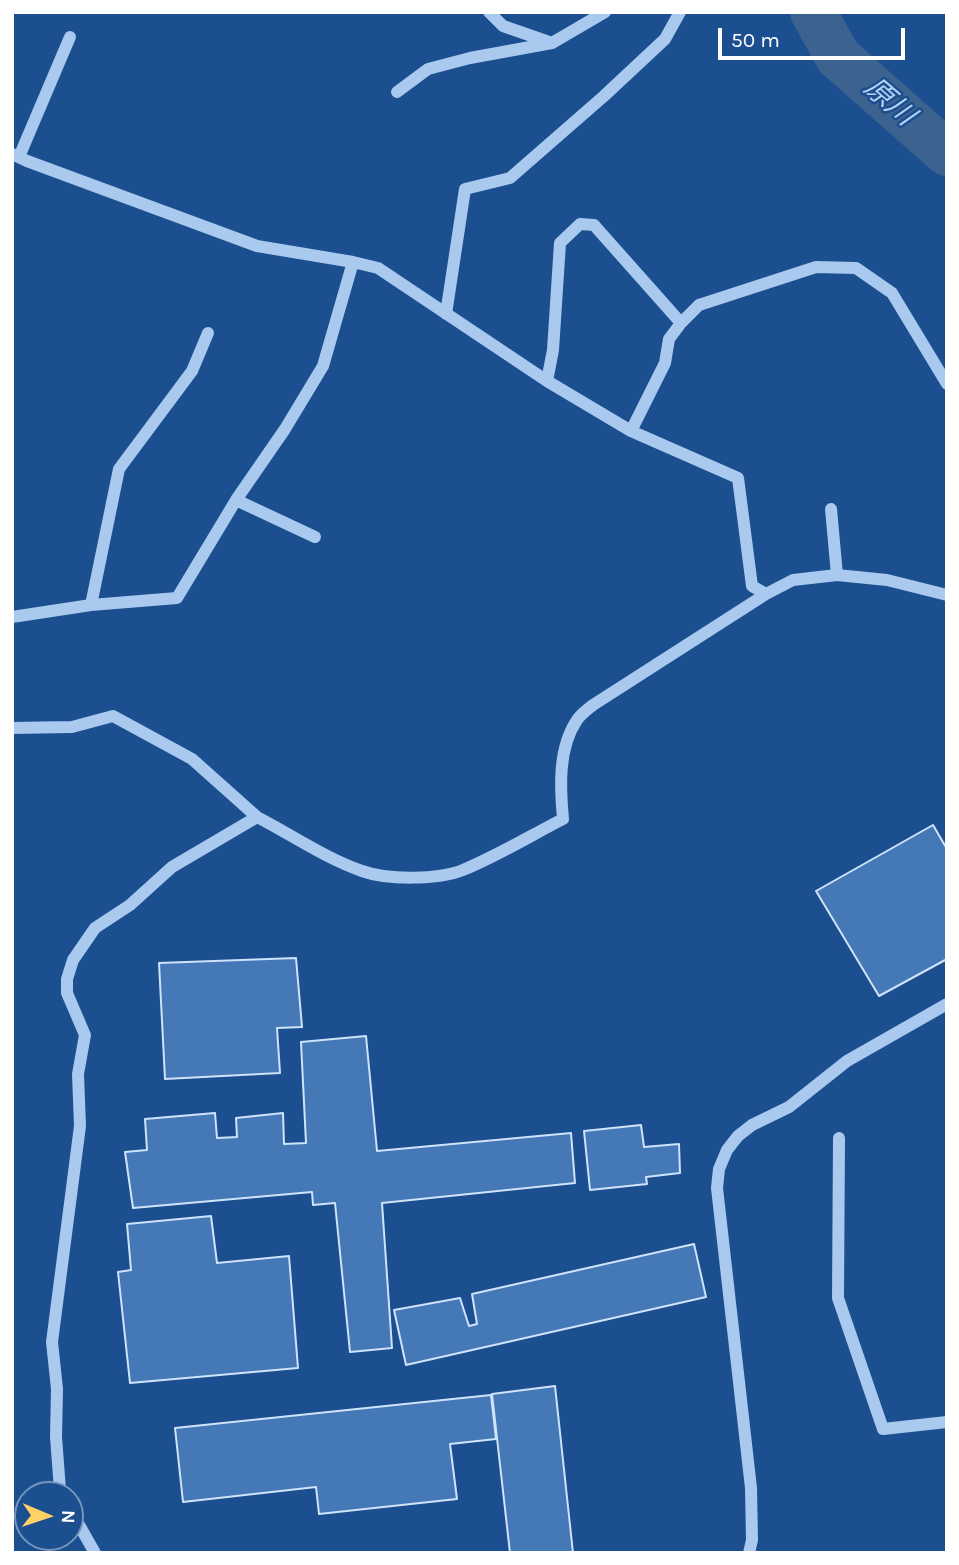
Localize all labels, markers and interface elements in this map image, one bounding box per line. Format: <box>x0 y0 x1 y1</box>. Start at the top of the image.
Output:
scale bar <box>721 14 908 58</box>
text: 50 m <box>731 28 780 52</box>
water label: 原川 <box>857 71 921 133</box>
north arrow <box>14 1481 84 1551</box>
text: N <box>57 1509 79 1524</box>

